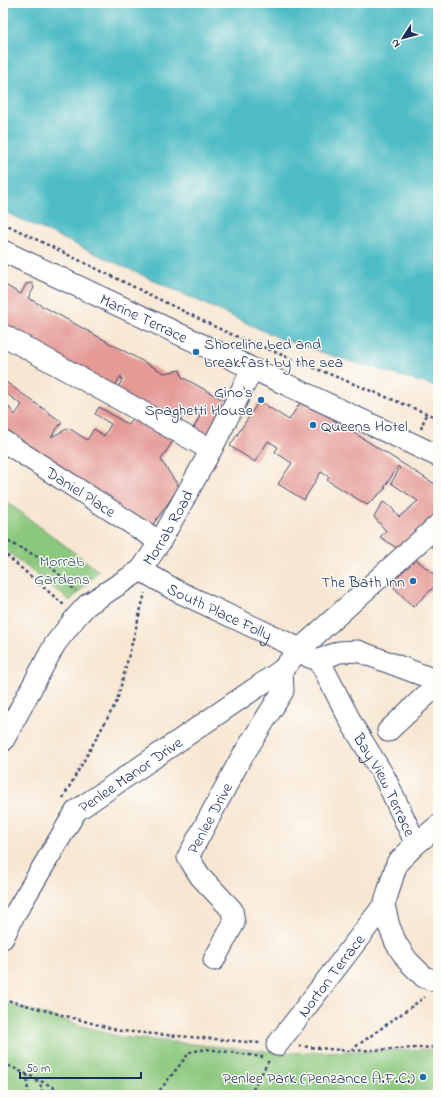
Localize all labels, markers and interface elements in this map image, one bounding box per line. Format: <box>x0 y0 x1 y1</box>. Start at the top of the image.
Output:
north arrow <box>383 18 423 58</box>
text: N <box>387 36 404 51</box>
street label: Marine Terrace <box>95 288 192 351</box>
place label: Shoreline bed and breakfast by the sea <box>204 333 343 375</box>
marker: Shoreline bed and breakfast by the sea <box>191 347 201 357</box>
place label: Gino's Spaghetti House <box>144 381 254 423</box>
marker: Gino's Spaghetti House <box>256 395 266 405</box>
place label: Queens Hotel <box>321 415 408 439</box>
marker: Queens Hotel <box>308 420 318 430</box>
street label: Daniel Place <box>40 461 121 525</box>
street label: Morrab Road <box>137 486 200 571</box>
park label: Morrab Gardens <box>34 550 90 592</box>
place label: The Bath Inn <box>321 571 405 595</box>
marker: The Bath Inn <box>408 576 418 586</box>
street label: South Place Folly <box>162 578 276 648</box>
street label: Bay View Terrace <box>346 728 421 842</box>
street label: Penlee Manor Drive <box>74 731 189 820</box>
street label: Penlee Drive <box>182 778 240 859</box>
street label: Norton Terrace <box>292 929 372 1023</box>
scale bar <box>20 1054 141 1080</box>
text: 50 m <box>26 1060 50 1078</box>
place label: Penlee Park (Penzance A.F.C.) <box>223 1067 415 1091</box>
marker: Penlee Park (Penzance A.F.C.) <box>418 1072 428 1082</box>

